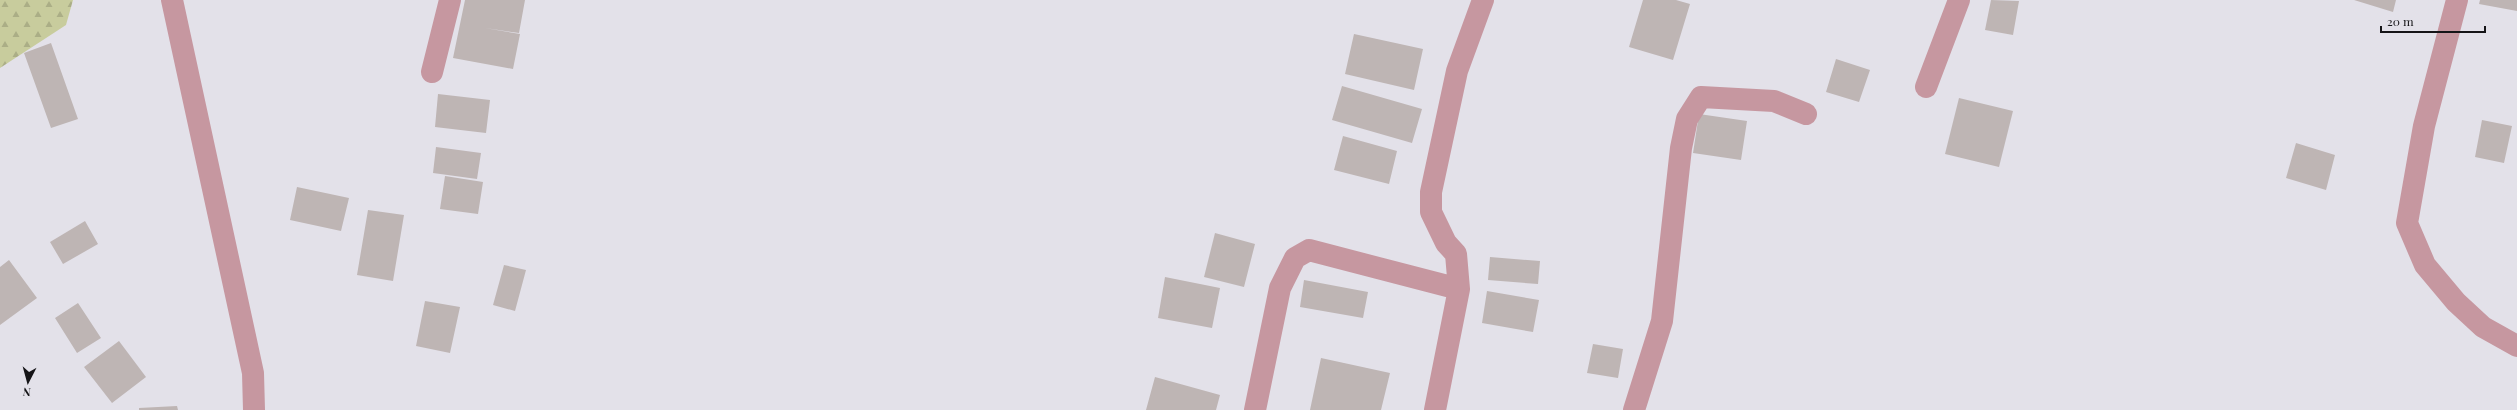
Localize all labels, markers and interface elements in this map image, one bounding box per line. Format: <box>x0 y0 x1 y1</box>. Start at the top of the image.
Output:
scale bar <box>2381 8 2485 34</box>
text: 20 m <box>2387 13 2414 29</box>
north arrow <box>8 362 48 402</box>
text: N <box>22 385 32 400</box>

